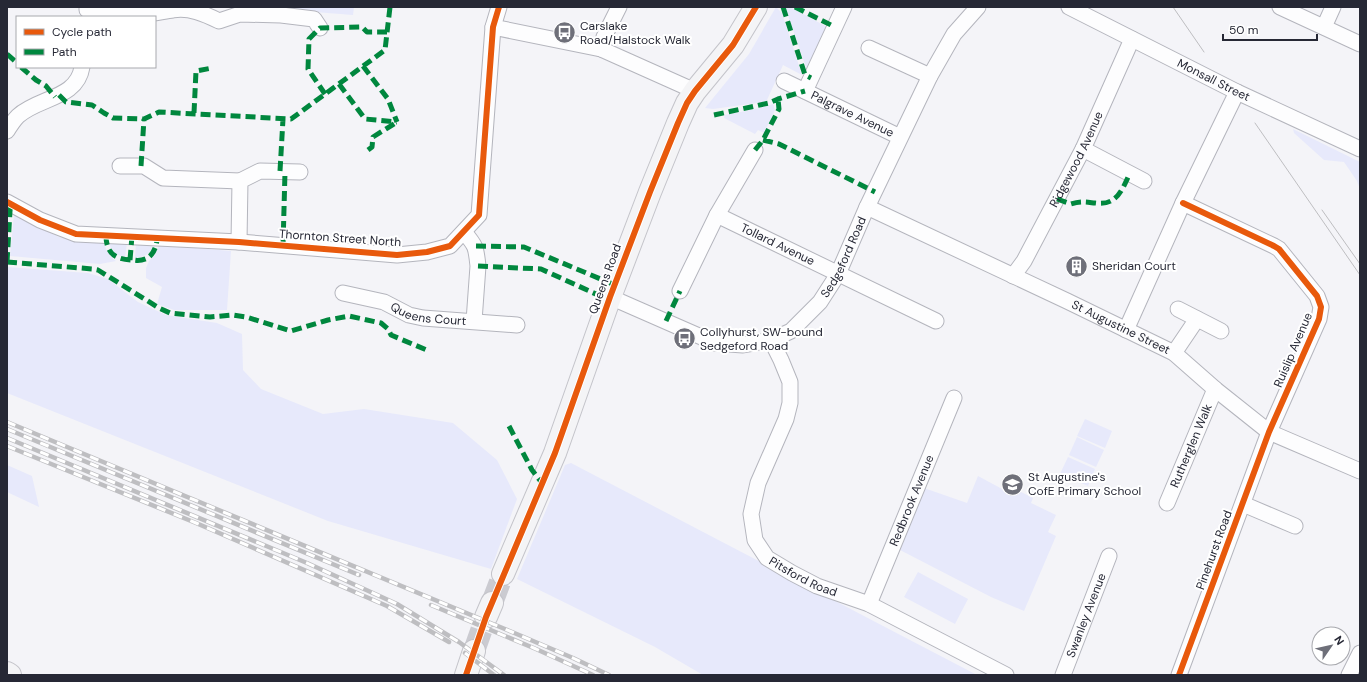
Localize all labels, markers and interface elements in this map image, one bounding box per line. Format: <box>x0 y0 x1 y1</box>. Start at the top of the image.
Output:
legend <box>16 16 156 68</box>
scale bar <box>1223 16 1317 42</box>
place label: Carslake Road/Halstock Walk <box>580 18 691 48</box>
bus stop icon: Carslake Road/Halstock Walk <box>551 20 577 46</box>
text: 50 m <box>1229 22 1258 38</box>
text: Cycle path <box>52 24 112 40</box>
text: Path <box>52 44 77 60</box>
street label: Monsall Street <box>1175 55 1253 105</box>
street label: Palgrave Avenue <box>808 87 897 141</box>
street label: Ridgewood Avenue <box>1046 109 1107 210</box>
street label: Sedgeford Road <box>817 214 870 301</box>
street label: Tollard Avenue <box>738 220 818 269</box>
street label: Thornton Street North <box>278 226 402 250</box>
street label: Queens Road <box>585 242 625 316</box>
building icon: Sheridan Court <box>1063 253 1089 279</box>
place label: Sheridan Court <box>1092 258 1176 274</box>
street label: St Augustine Street <box>1069 297 1173 358</box>
street label: Queens Court <box>388 299 467 329</box>
street label: Ruislip Avenue <box>1270 310 1316 390</box>
place label: Collyhurst, SW-bound Sedgeford Road <box>700 324 823 354</box>
bus stop icon: Collyhurst, SW-bound Sedgeford Road <box>672 326 698 352</box>
street label: Rutherglen Walk <box>1166 402 1216 490</box>
street label: Redbrook Avenue <box>886 452 938 548</box>
place label: St Augustine's CofE Primary School <box>1028 469 1141 499</box>
school or university icon: St Augustine's CofE Primary School <box>999 471 1025 497</box>
street label: Pinehurst Road <box>1192 508 1236 592</box>
street label: Pitsford Road <box>766 553 839 600</box>
street label: Swanley Avenue <box>1063 571 1110 660</box>
north arrow <box>1311 626 1351 666</box>
text: N <box>1331 633 1347 648</box>

